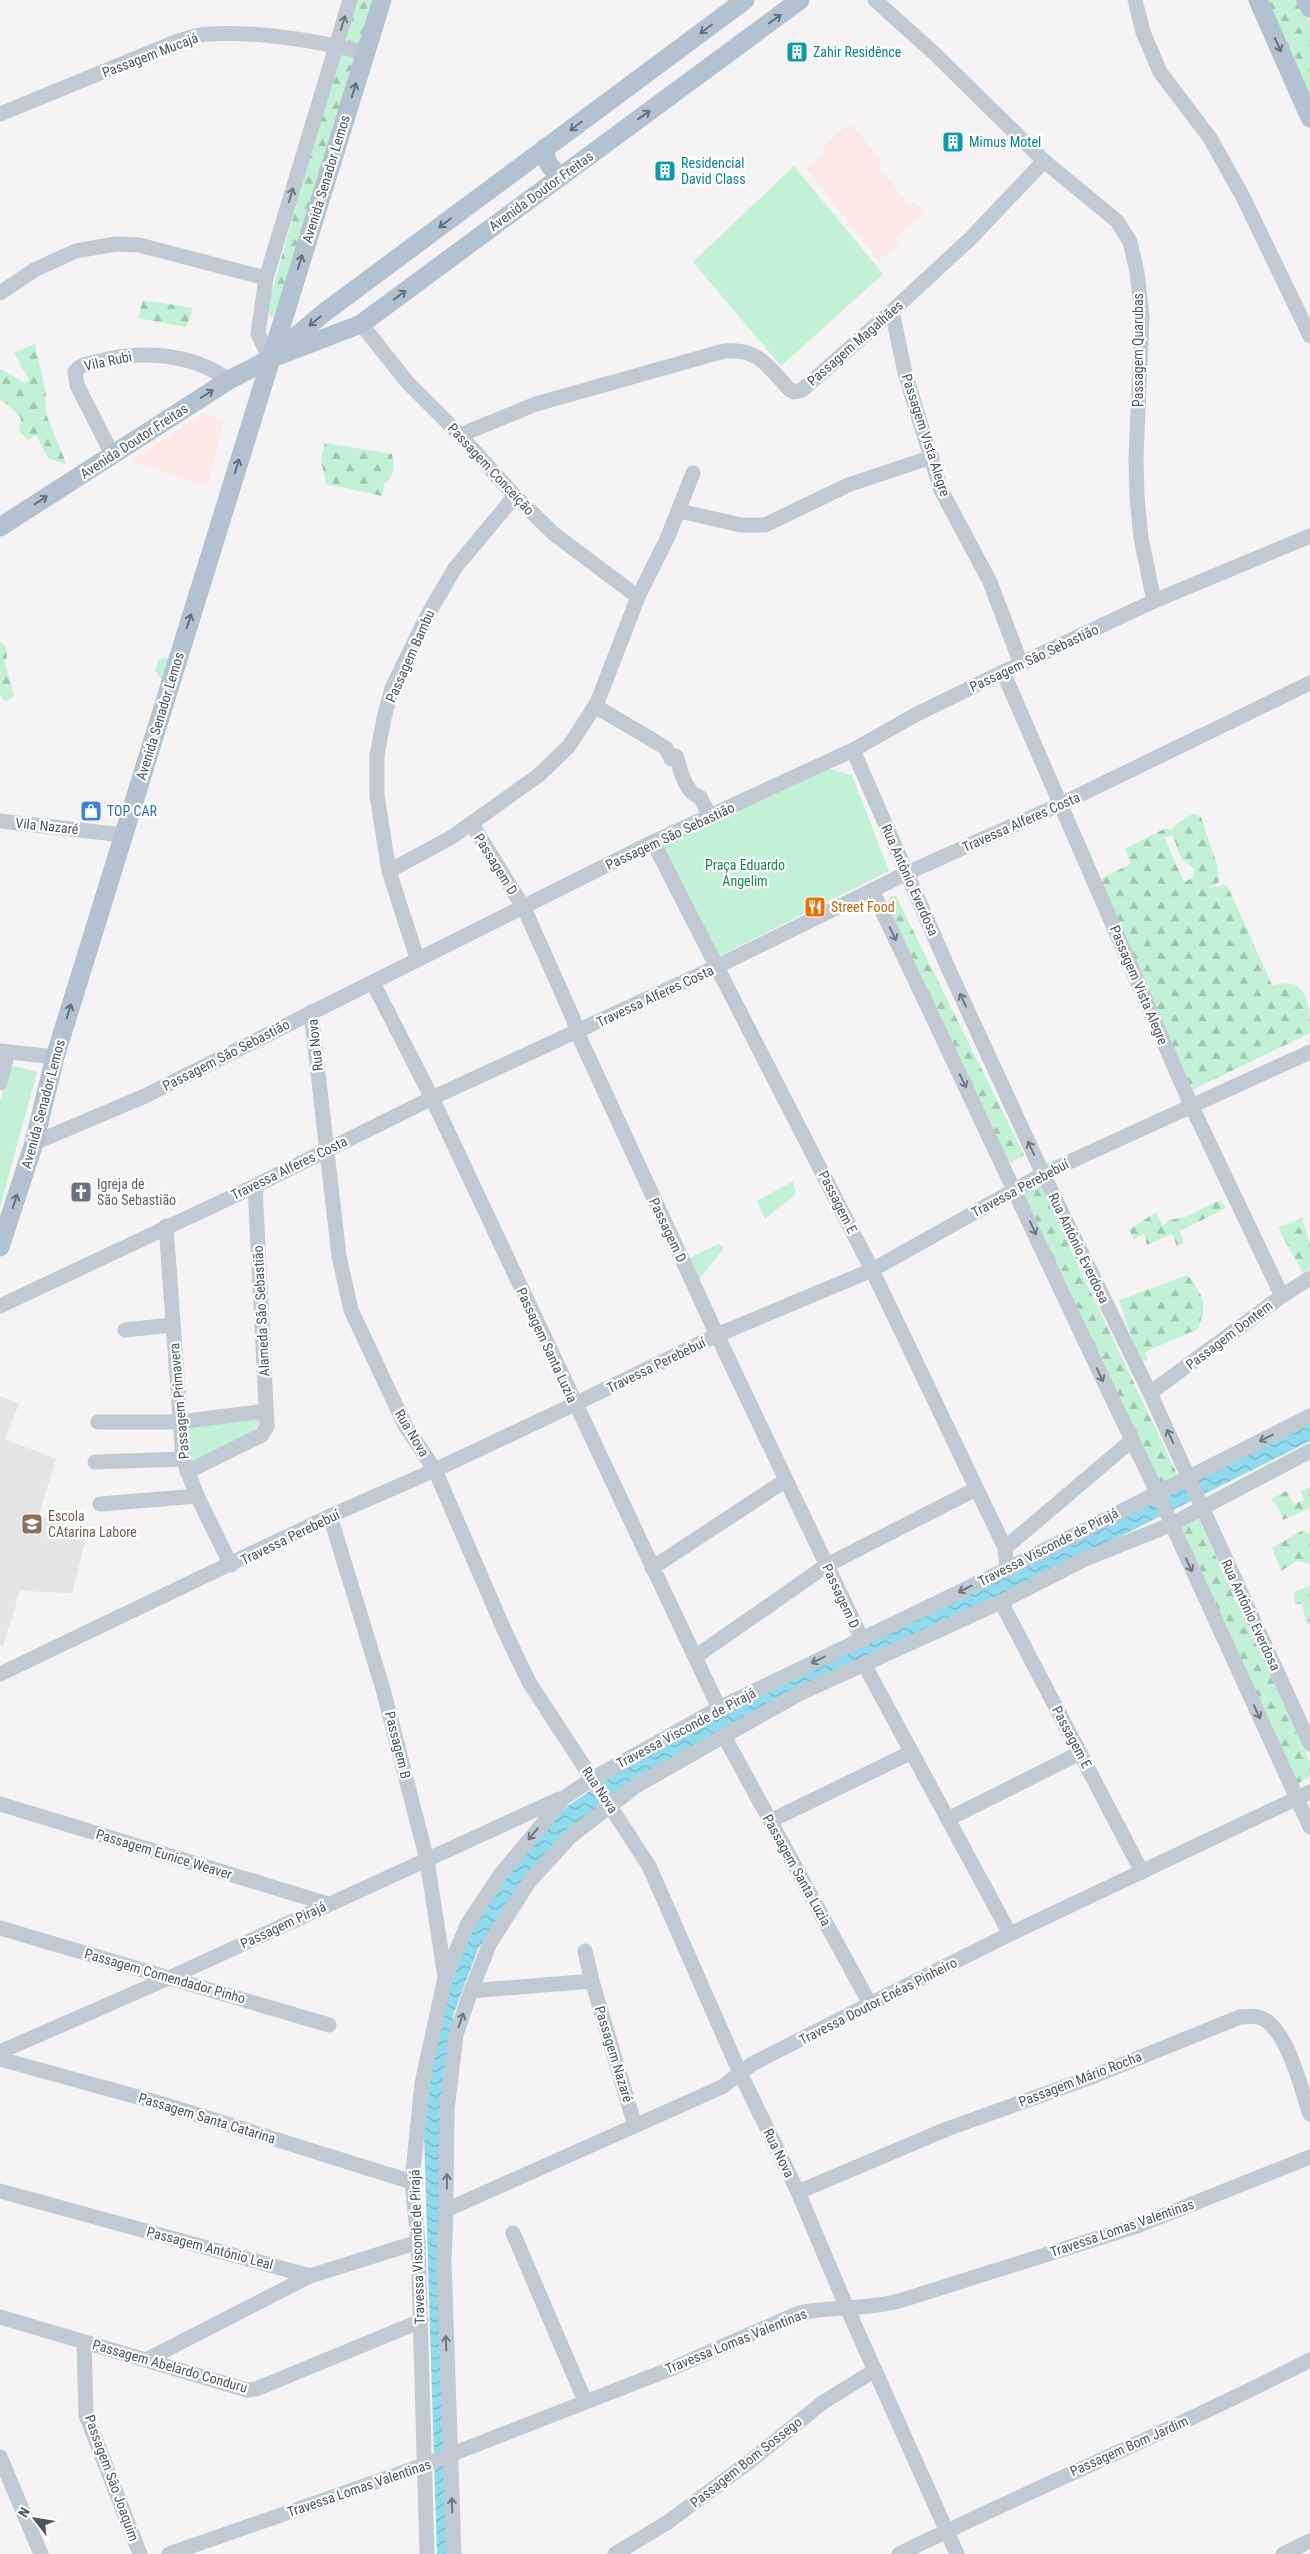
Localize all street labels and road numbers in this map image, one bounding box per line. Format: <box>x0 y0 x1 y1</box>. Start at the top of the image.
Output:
street label: Passagem Mucajá <box>100 29 200 81</box>
street label: Avenida Senador Lemos <box>299 113 353 245</box>
street label: Avenida Doutor Freitas <box>486 148 596 234</box>
street label: Passagem Quarubas <box>1130 293 1146 407</box>
street label: Passagem Magalhães <box>804 297 906 389</box>
street label: Vila Rubi <box>83 348 133 374</box>
street label: Passagem Vista Alegre <box>899 372 954 499</box>
street label: Avenida Doutor Freitas <box>77 400 191 482</box>
street label: Passagem Conceição <box>444 420 538 518</box>
street label: Passagem Bambu <box>382 607 438 705</box>
street label: Passagem São Sebastião <box>967 621 1101 695</box>
street label: Avenida Senador Lemos <box>133 650 187 782</box>
street label: Travessa Alferes Costa <box>960 789 1082 855</box>
street label: Passagem São Sebastião <box>603 799 737 873</box>
street label: Vila Nazaré <box>15 815 80 837</box>
street label: Rua Antônio Everdosa <box>878 822 942 938</box>
street label: Passagem D <box>471 830 521 898</box>
street label: Passagem Vista Alegre <box>1107 923 1172 1047</box>
street label: Travessa Alferes Costa <box>594 962 716 1030</box>
street label: Passagem São Sebastião <box>160 1016 292 1094</box>
street label: Rua Nova <box>304 1018 326 1072</box>
street label: Avenida Senador Lemos <box>18 1038 68 1170</box>
street label: Travessa Alferes Costa <box>228 1133 350 1203</box>
street label: Travessa Perebebuí <box>969 1155 1072 1220</box>
street label: Passagem E <box>815 1168 861 1236</box>
street label: Rua Antônio Everdosa <box>1045 1190 1113 1306</box>
street label: Passagem D <box>646 1195 690 1265</box>
street label: Alameda São Sebastião <box>250 1245 272 1377</box>
street label: Passagem Santa Luzia <box>513 1285 581 1405</box>
street label: Passagem Dontem <box>1183 1297 1275 1373</box>
street label: Travessa Perebebuí <box>604 1334 709 1396</box>
street label: Passagem Primavera <box>166 1342 192 1460</box>
street label: Rua Nova <box>392 1406 432 1460</box>
street label: Travessa Visconde de Pirajá <box>975 1505 1121 1589</box>
street label: Travessa Perebebuí <box>238 1506 343 1568</box>
street label: Rua Antônio Everdosa <box>1218 1557 1284 1673</box>
street label: Passagem D <box>819 1561 863 1631</box>
street label: Travessa Visconde de Pirajá <box>614 1685 758 1771</box>
street label: Passagem E <box>1049 1703 1095 1771</box>
street label: Passagem B <box>382 1710 414 1780</box>
street label: Rua Nova <box>579 1764 621 1816</box>
street label: Passagem Santa Luzia <box>760 1811 834 1929</box>
street label: Passagem Eunice Weaver <box>94 1826 234 1882</box>
street label: Passagem Pirajá <box>238 1898 328 1952</box>
street label: Passagem Comendador Pinho <box>83 1945 247 2007</box>
street label: Travessa Doutor Enéas Pinheiro <box>796 1954 960 2048</box>
street label: Passagem Nazaré <box>592 2004 636 2105</box>
street label: Passagem Mário Rocha <box>1016 2048 1144 2110</box>
street label: Passagem Santa Catarina <box>137 2090 277 2146</box>
street label: Rua Nova <box>760 2126 798 2180</box>
street label: Travessa Visconde de Pirajá <box>406 2169 428 2325</box>
street label: Travessa Lomas Valentinas <box>1048 2196 1196 2260</box>
street label: Passagem Antônio Leal <box>145 2223 275 2273</box>
street label: Travessa Lomas Valentinas <box>663 2305 809 2377</box>
street label: Passagem Abelardo Conduru <box>91 2336 249 2396</box>
street label: Passagem São Joaquim <box>82 2413 142 2543</box>
street label: Passagem Bom Jardim <box>1067 2413 1191 2479</box>
street label: Passagem Bom Sossego <box>687 2414 805 2510</box>
street label: Travessa Lomas Valentinas <box>285 2456 433 2520</box>

